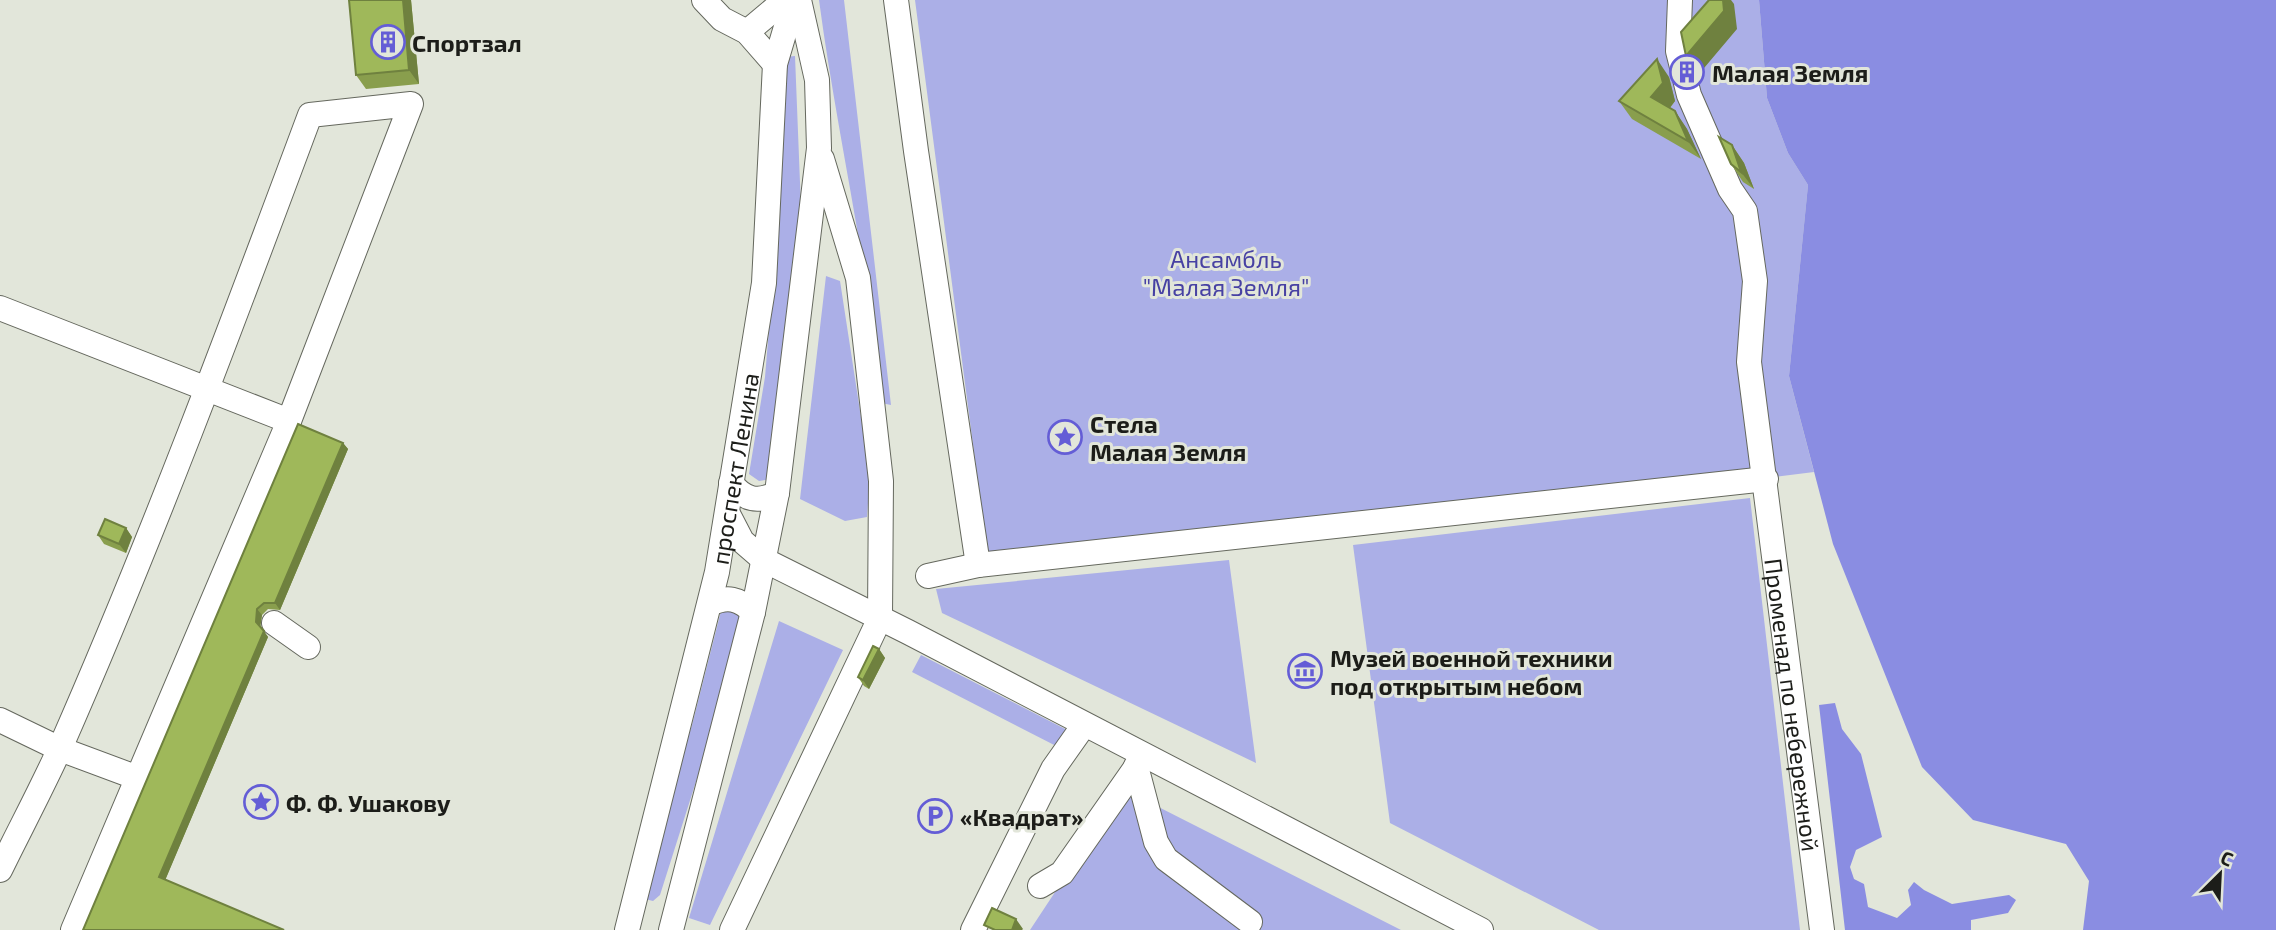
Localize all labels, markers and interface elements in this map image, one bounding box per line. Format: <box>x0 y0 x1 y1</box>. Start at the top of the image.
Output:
building icon: Спортзал <box>369 23 407 61</box>
place label: Спортзал <box>412 28 522 57</box>
building icon: Малая Земля <box>1668 53 1706 91</box>
place label: Малая Земля <box>1712 58 1868 87</box>
park label: Ансамбль "Малая Земля" <box>1143 244 1309 301</box>
street label: проспект Ленина <box>704 370 764 567</box>
place label: Стела Малая Земля <box>1090 409 1246 466</box>
place icon: Стела Малая Земля <box>1046 418 1084 456</box>
street label: Променад по небережной <box>1760 556 1826 853</box>
place label: Музей военной техники под открытым небом <box>1330 643 1613 700</box>
museum icon: Музей военной техники под открытым небом <box>1286 652 1324 690</box>
place icon: Ф. Ф. Ушакову <box>242 783 280 821</box>
place label: Ф. Ф. Ушакову <box>286 788 451 817</box>
parking icon: «Квадрат» <box>916 797 954 835</box>
place label: «Квадрат» <box>960 802 1084 831</box>
north arrow <box>2185 839 2255 909</box>
text: С <box>2217 845 2237 871</box>

